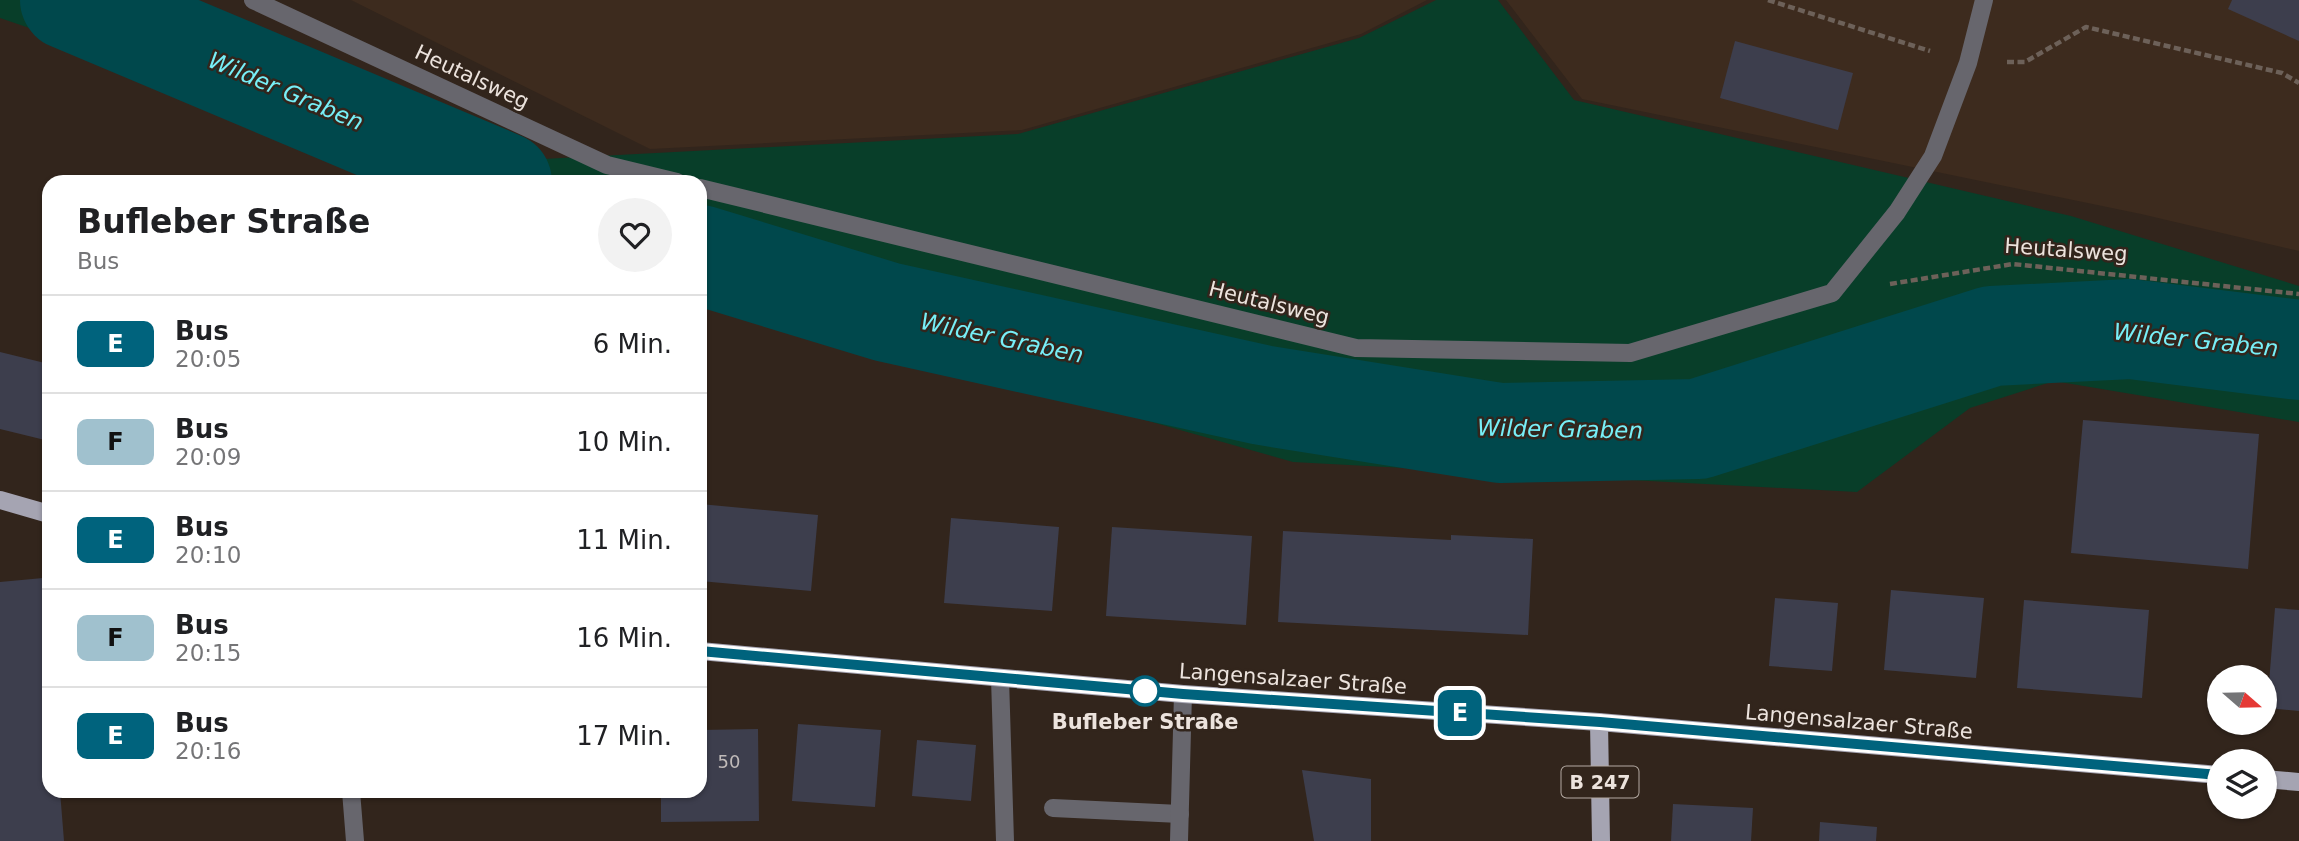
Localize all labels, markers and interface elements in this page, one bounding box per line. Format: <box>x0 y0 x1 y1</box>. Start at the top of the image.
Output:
street label: Heutalsweg <box>411 40 533 114</box>
water label: Wilder Graben <box>205 47 367 135</box>
button: heart <box>598 198 672 272</box>
text: Bufleber Straße <box>77 202 370 241</box>
street label: Heutalsweg <box>2004 234 2128 266</box>
text: Bus <box>77 248 119 274</box>
street label: Heutalsweg <box>1206 276 1332 330</box>
water label: Wilder Graben <box>918 308 1086 368</box>
text: Bus <box>175 316 229 346</box>
water label: Wilder Graben <box>2112 318 2280 362</box>
text: 6 Min. <box>593 329 672 359</box>
text: E <box>107 330 124 358</box>
text: 20:05 <box>175 346 241 372</box>
text: Bus <box>175 414 229 444</box>
water label: Wilder Graben <box>1477 415 1643 443</box>
text: 10 Min. <box>576 427 672 457</box>
text: F <box>107 428 124 456</box>
text: 20:09 <box>175 444 241 470</box>
text: Bus <box>175 512 229 542</box>
text: 11 Min. <box>576 525 672 555</box>
text: E <box>107 526 124 554</box>
text: 20:10 <box>175 542 241 568</box>
text: Bus <box>175 610 229 640</box>
text: 16 Min. <box>576 623 672 653</box>
text: F <box>107 624 124 652</box>
text: 20:15 <box>175 640 241 666</box>
street label: Langensalzaer Straße <box>1178 659 1408 699</box>
north arrow <box>2207 665 2277 735</box>
map controls <box>2207 665 2277 819</box>
marker: Bufleber Straße <box>1130 676 1160 706</box>
line badge: E <box>1437 690 1483 736</box>
text: E <box>1452 699 1468 727</box>
street label: Langensalzaer Straße <box>1744 700 1974 744</box>
text: Bus <box>175 708 229 738</box>
place label: Bufleber Straße <box>1052 710 1238 734</box>
text: 17 Min. <box>576 721 672 751</box>
text: E <box>107 722 124 750</box>
text: 20:16 <box>175 738 241 764</box>
button: layers <box>2207 749 2277 819</box>
house number: 50 <box>718 751 740 772</box>
road number: B 247 <box>1562 766 1638 797</box>

